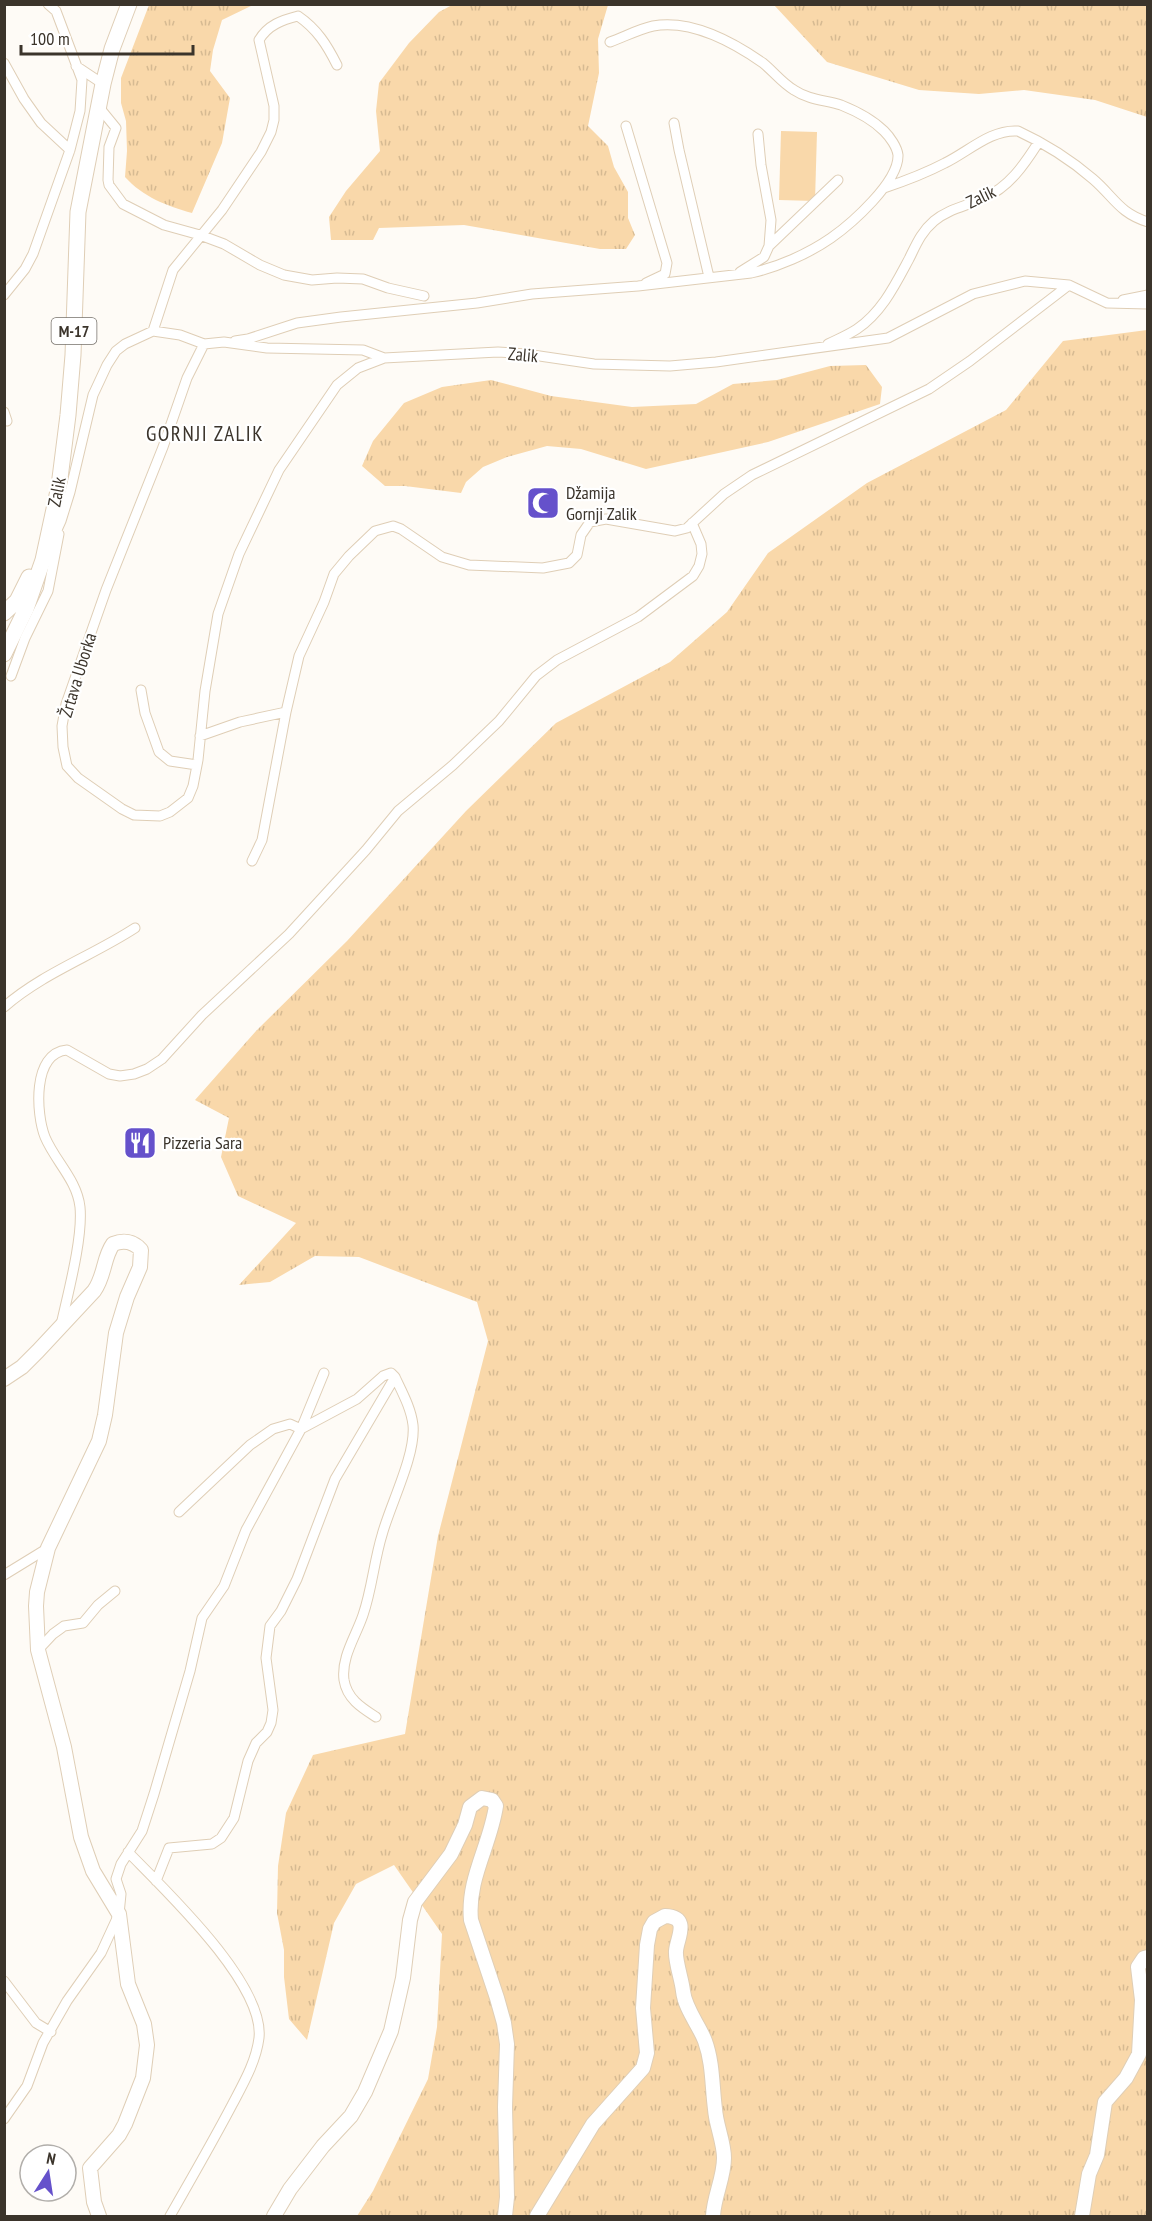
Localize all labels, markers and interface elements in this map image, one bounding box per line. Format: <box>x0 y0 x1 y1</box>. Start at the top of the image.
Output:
scale bar <box>21 18 194 56</box>
text: 100 m <box>30 27 70 50</box>
street label: Zalik <box>962 180 999 213</box>
road number: M-17 <box>52 318 97 344</box>
street label: Zalik <box>507 342 539 367</box>
district label: GORNJI ZALIK <box>146 420 264 447</box>
street label: Zalik <box>42 475 71 509</box>
place label: Džamija Gornji Zalik <box>566 481 637 525</box>
mosque icon: Džamija Gornji Zalik <box>525 485 561 521</box>
street label: Žrtava Uborka <box>54 630 101 720</box>
restaurant icon: Pizzeria Sara <box>122 1125 158 1161</box>
place label: Pizzeria Sara <box>163 1131 242 1154</box>
north arrow <box>18 2143 78 2203</box>
text: N <box>45 2148 57 2169</box>

